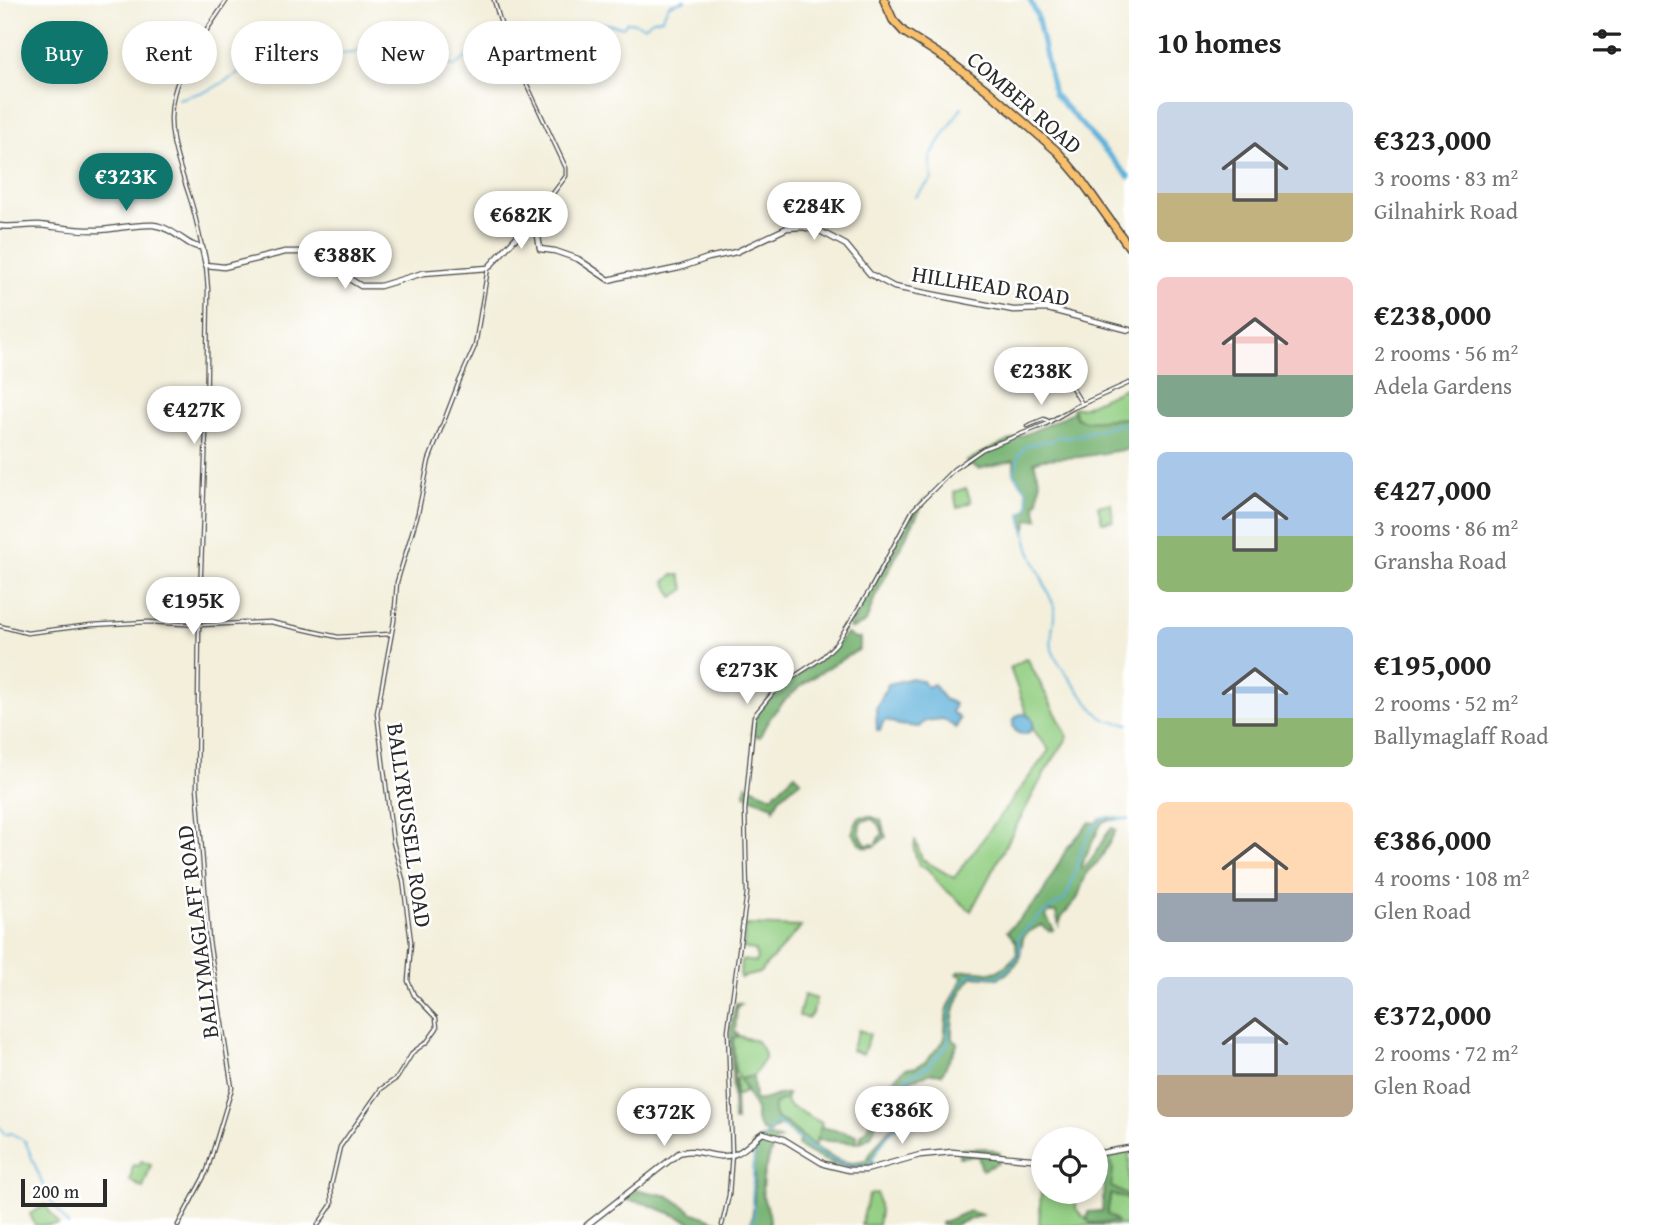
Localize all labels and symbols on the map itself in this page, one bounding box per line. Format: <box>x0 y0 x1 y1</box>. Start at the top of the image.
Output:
street label: COMBER ROAD <box>960 43 1090 161</box>
pin: €323K <box>77 154 175 213</box>
pin: €284K <box>765 182 863 242</box>
pin: €682K <box>472 191 570 251</box>
pin: €388K <box>296 232 394 291</box>
street label: HILLHEAD ROAD <box>910 256 1072 314</box>
pin: €238K <box>992 348 1090 407</box>
pin: €427K <box>145 386 243 446</box>
pin: €195K <box>144 578 242 637</box>
pin: €273K <box>698 646 796 706</box>
street label: BALLYRUSSELL ROAD <box>379 721 441 929</box>
street label: BALLYMAGLAFF ROAD <box>168 823 226 1041</box>
pin: €386K <box>853 1086 951 1146</box>
pin: €372K <box>615 1088 713 1148</box>
scale bar <box>21 1176 107 1208</box>

